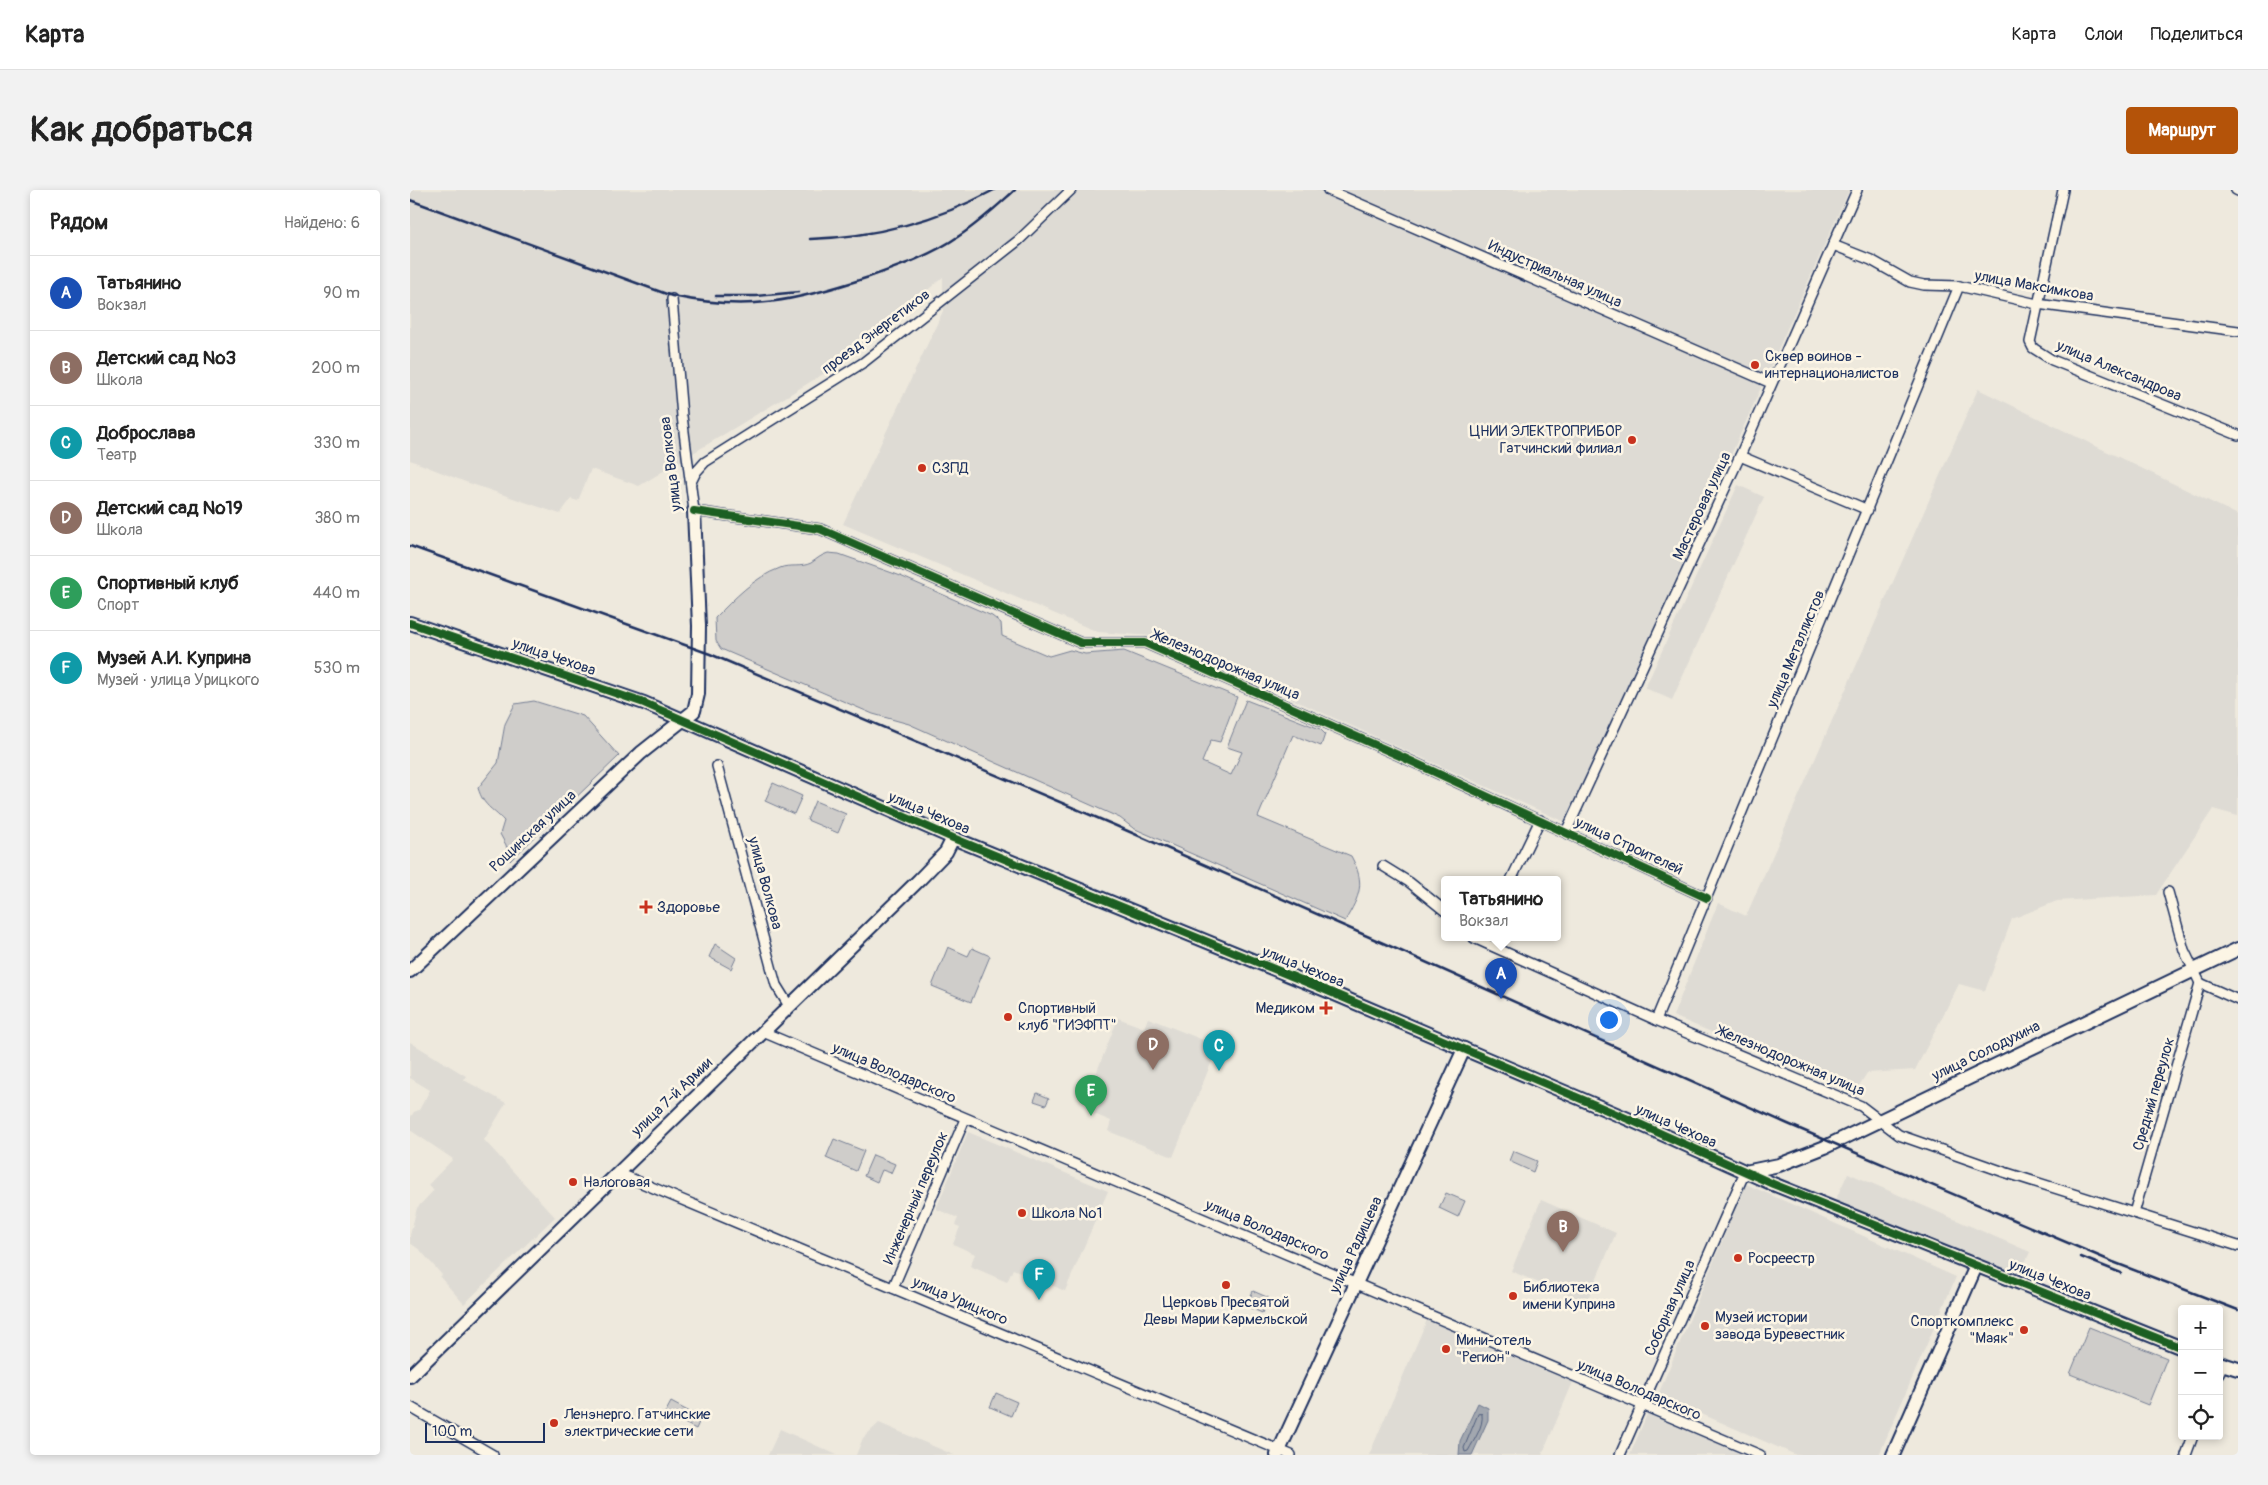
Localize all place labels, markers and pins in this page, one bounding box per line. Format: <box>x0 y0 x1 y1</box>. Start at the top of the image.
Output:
place label: Сквер воинов - интернационалистов <box>1765 347 1899 383</box>
marker: Сквер воинов - интернационалистов <box>1749 359 1761 371</box>
place label: ЦНИИ ЭЛЕКТРОПРИБОР Гатчинский филиал <box>1469 422 1623 458</box>
marker: ЦНИИ ЭЛЕКТРОПРИБОР Гатчинский филиал <box>1626 434 1638 446</box>
place label: СЗПД <box>932 459 969 478</box>
marker: СЗПД <box>916 462 928 474</box>
place label: Здоровье <box>657 898 720 917</box>
marker: Здоровье <box>639 900 653 914</box>
pin: A <box>1485 958 1517 999</box>
place label: Спортивный клуб "ГИЭФПТ" <box>1018 999 1117 1035</box>
place label: Медиком <box>1255 999 1315 1018</box>
marker: Медиком <box>1319 1001 1333 1015</box>
marker: Спортивный клуб "ГИЭФПТ" <box>1002 1011 1014 1023</box>
pin: D <box>1137 1029 1169 1070</box>
pin: C <box>1203 1030 1235 1071</box>
pin: E <box>1075 1075 1107 1116</box>
place label: Налоговая <box>583 1173 650 1192</box>
marker: Налоговая <box>567 1176 579 1188</box>
place label: Школа №1 <box>1032 1204 1102 1223</box>
marker: Школа №1 <box>1016 1207 1028 1219</box>
pin: B <box>1547 1211 1579 1252</box>
place label: Росреестр <box>1748 1249 1815 1268</box>
marker: Росреестр <box>1732 1252 1744 1264</box>
pin: F <box>1023 1259 1055 1300</box>
place label: Библиотека имени Куприна <box>1523 1278 1615 1314</box>
marker: Церковь Пресвятой Девы Марии Кармельской <box>1220 1279 1232 1291</box>
marker: Библиотека имени Куприна <box>1507 1290 1519 1302</box>
place label: Церковь Пресвятой Девы Марии Кармельской <box>1143 1293 1308 1329</box>
place label: Музей истории завода Буревестник <box>1715 1308 1846 1344</box>
place label: Спорткомплекс "Маяк" <box>1910 1312 2014 1348</box>
marker: Музей истории завода Буревестник <box>1699 1320 1711 1332</box>
marker: Спорткомплекс "Маяк" <box>2018 1324 2030 1336</box>
place label: Мини-отель "Регион" <box>1456 1331 1532 1367</box>
marker: Мини-отель "Регион" <box>1440 1343 1452 1355</box>
place label: Ленэнерго. Гатчинские электрические сети <box>563 1405 711 1441</box>
marker: Ленэнерго. Гатчинские электрические сети <box>548 1417 560 1429</box>

